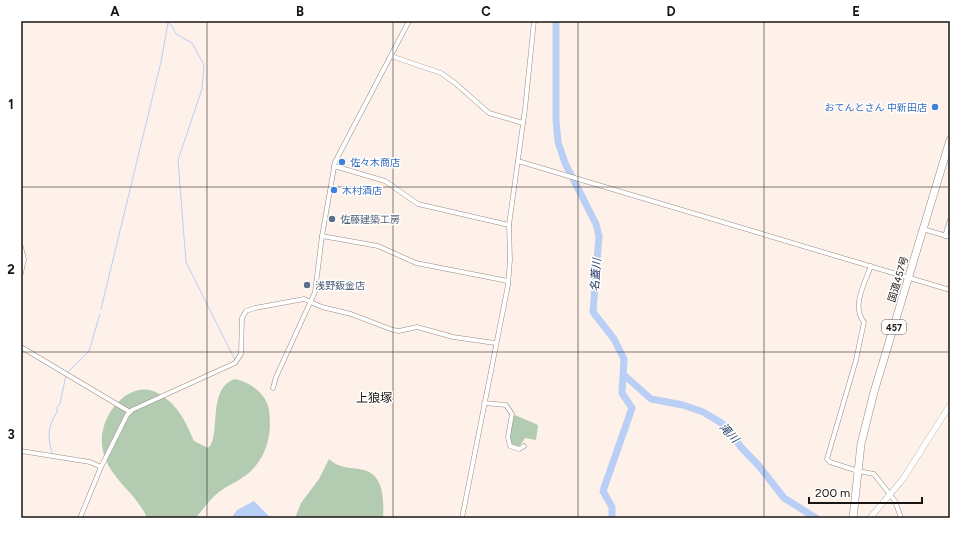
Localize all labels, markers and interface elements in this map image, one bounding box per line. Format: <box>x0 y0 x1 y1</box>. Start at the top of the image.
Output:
text: A <box>110 4 120 19</box>
text: B <box>296 4 304 19</box>
text: C <box>481 4 491 19</box>
text: D <box>666 4 676 19</box>
text: E <box>852 4 860 19</box>
text: 1 <box>8 97 14 112</box>
place label: おてんとさん 中新田店 <box>825 101 927 114</box>
marker: おてんとさん 中新田店 <box>930 102 940 112</box>
place label: 佐々木商店 <box>350 156 400 169</box>
marker: 佐々木商店 <box>337 157 347 167</box>
place label: 木村酒店 <box>342 184 382 197</box>
marker: 木村酒店 <box>329 185 339 195</box>
place label: 佐藤建築工房 <box>340 213 400 226</box>
marker: 佐藤建築工房 <box>327 214 337 224</box>
street label: 国道457号 <box>885 254 911 304</box>
water label: 名蓋川 <box>588 257 604 292</box>
text: 2 <box>7 262 15 277</box>
place label: 浅野鈑金店 <box>315 279 365 292</box>
marker: 浅野鈑金店 <box>302 280 312 290</box>
road number: 457 <box>882 320 906 334</box>
district label: 上狼塚 <box>356 391 392 405</box>
water label: 滝川 <box>717 420 742 446</box>
text: 3 <box>7 427 15 442</box>
scale bar <box>809 479 922 505</box>
text: 200 m <box>815 486 850 500</box>

